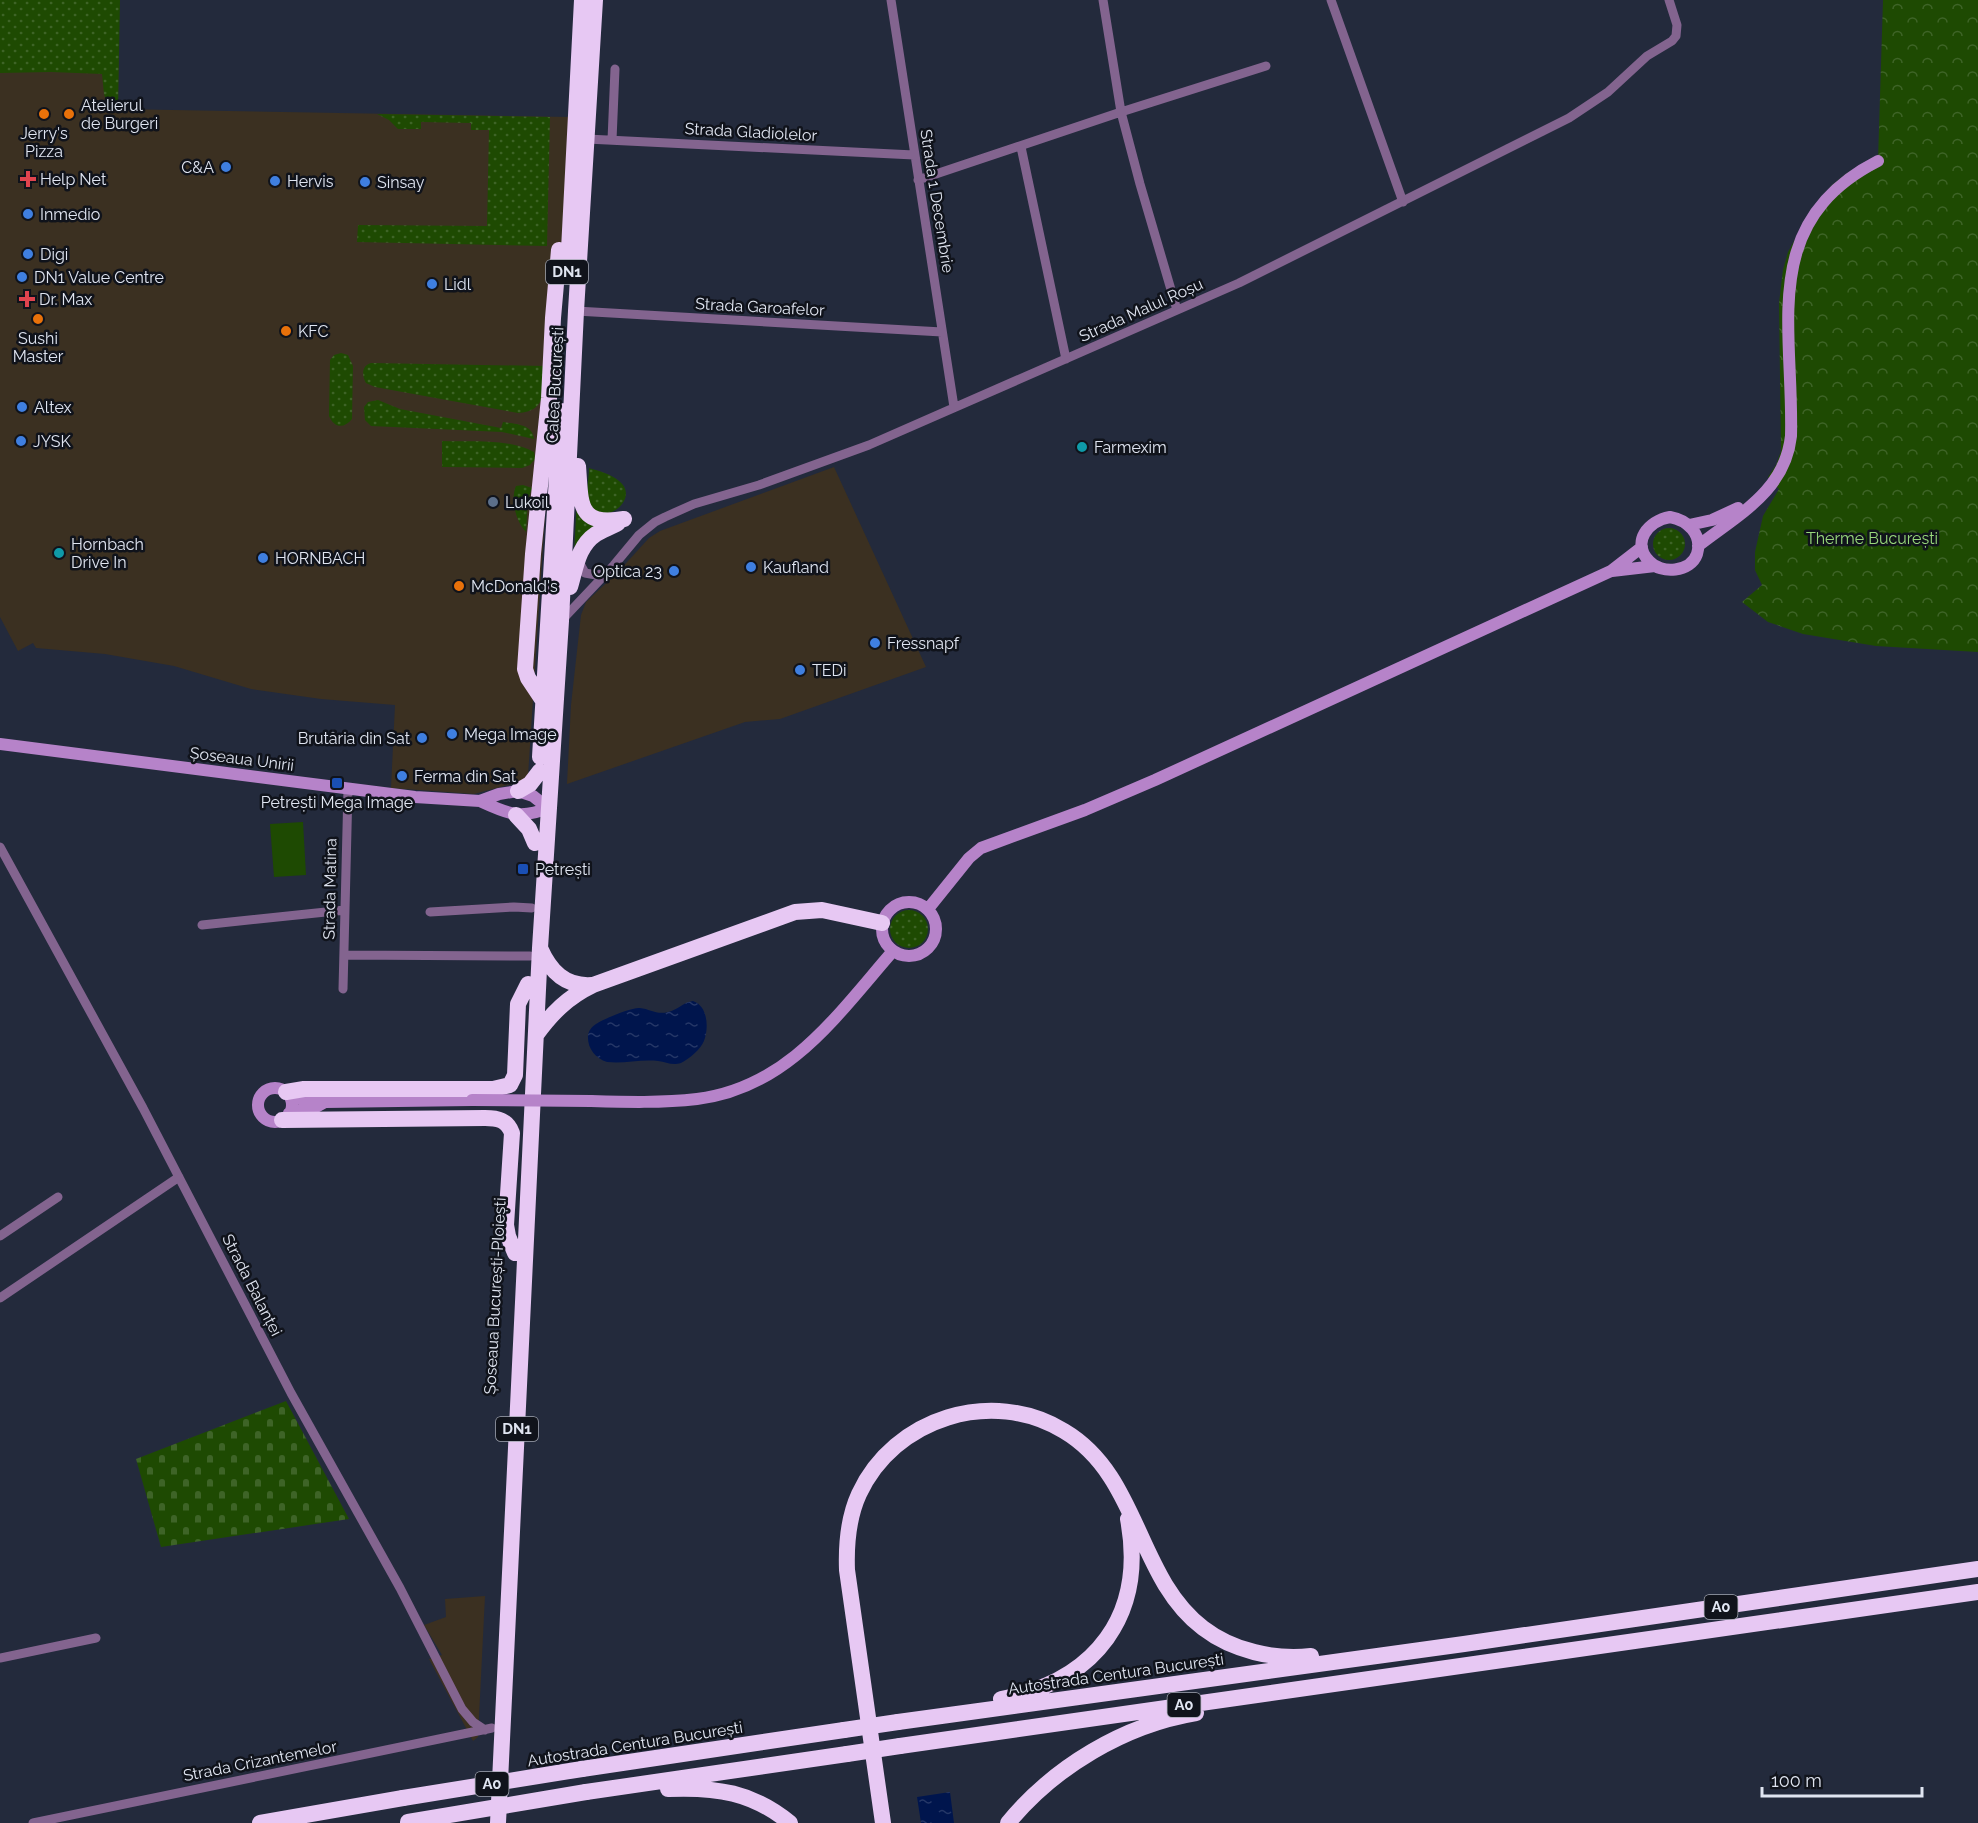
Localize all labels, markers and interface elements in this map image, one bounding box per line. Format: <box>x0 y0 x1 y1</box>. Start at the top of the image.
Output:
place label: Atelierul de Burgeri <box>81 96 158 133</box>
marker: Jerry's Pizza <box>37 107 51 121</box>
marker: Atelierul de Burgeri <box>62 107 76 121</box>
street label: Strada Gladiolelor <box>684 119 818 145</box>
place label: Jerry's Pizza <box>20 124 68 161</box>
street label: Strada 1 Decembrie <box>916 128 958 274</box>
place label: C&A <box>181 158 214 177</box>
marker: C&A <box>219 160 233 174</box>
place label: Help Net <box>40 170 107 189</box>
marker: Help Net <box>21 172 35 186</box>
place label: Hervis <box>287 172 334 191</box>
place label: Sinsay <box>377 173 425 192</box>
marker: Hervis <box>268 174 282 188</box>
marker: Sinsay <box>358 175 372 189</box>
place label: Inmedio <box>40 205 100 224</box>
marker: Inmedio <box>21 207 35 221</box>
place label: Digi <box>40 245 68 264</box>
marker: Digi <box>21 247 35 261</box>
road number: DN1 <box>546 260 588 284</box>
place label: DN1 Value Centre <box>34 268 164 287</box>
marker: DN1 Value Centre <box>15 270 29 284</box>
street label: Strada Malul Roșu <box>1076 274 1206 346</box>
place label: Lidl <box>444 275 472 294</box>
marker: Lidl <box>425 277 439 291</box>
place label: Dr. Max <box>39 290 92 309</box>
marker: Dr. Max <box>20 292 34 306</box>
street label: Strada Garoafelor <box>695 294 826 320</box>
marker: Sushi Master <box>31 312 45 326</box>
place label: KFC <box>298 322 328 341</box>
marker: KFC <box>279 324 293 338</box>
street label: Calea București <box>542 327 568 443</box>
place label: Sushi Master <box>13 329 64 366</box>
place label: Altex <box>34 398 72 417</box>
marker: Altex <box>15 400 29 414</box>
place label: JYSK <box>33 432 71 451</box>
marker: JYSK <box>14 434 28 448</box>
place label: Farmexim <box>1094 438 1167 457</box>
marker: Farmexim <box>1075 440 1089 454</box>
place label: Lukoil <box>505 493 550 512</box>
marker: Lukoil <box>486 495 500 509</box>
park label: Therme București <box>1806 529 1938 548</box>
place label: Hornbach Drive In <box>71 535 144 572</box>
marker: Hornbach Drive In <box>52 546 66 560</box>
place label: HORNBACH <box>275 549 365 568</box>
marker: HORNBACH <box>256 551 270 565</box>
place label: Kaufland <box>763 558 829 577</box>
marker: Kaufland <box>744 560 758 574</box>
place label: Optica 23 <box>593 562 662 581</box>
marker: Optica 23 <box>667 564 681 578</box>
place label: McDonald's <box>471 577 558 596</box>
marker: McDonald's <box>452 579 466 593</box>
place label: Fressnapf <box>887 634 960 653</box>
marker: Fressnapf <box>868 636 882 650</box>
place label: TEDi <box>812 661 846 680</box>
marker: TEDi <box>793 663 807 677</box>
place label: Mega Image <box>464 725 557 744</box>
marker: Mega Image <box>445 727 459 741</box>
place label: Brutăria din Sat <box>298 729 411 748</box>
marker: Brutăria din Sat <box>415 731 429 745</box>
street label: Șoseaua Unirii <box>189 743 295 775</box>
place label: Ferma din Sat <box>414 767 517 786</box>
marker: Ferma din Sat <box>395 769 409 783</box>
marker: Petrești Mega Image <box>330 776 344 790</box>
place label: Petrești Mega Image <box>261 793 413 812</box>
street label: Strada Matina <box>320 838 340 940</box>
place label: Petrești <box>535 860 591 879</box>
marker: Petrești <box>516 862 530 876</box>
street label: Șoseaua București-Ploiești <box>480 1197 510 1395</box>
street label: Strada Balanței <box>218 1231 286 1339</box>
road number: DN1 <box>496 1417 538 1441</box>
road number: A0 <box>1704 1595 1738 1619</box>
street label: Autostrada Centura București <box>1007 1649 1225 1699</box>
road number: A0 <box>1168 1693 1200 1717</box>
street label: Autostrada Centura București <box>526 1718 744 1770</box>
street label: Strada Crizantemelor <box>182 1737 339 1785</box>
scale bar <box>1762 1760 1922 1798</box>
text: 100 m <box>1771 1770 1822 1791</box>
road number: A0 <box>476 1772 508 1796</box>

